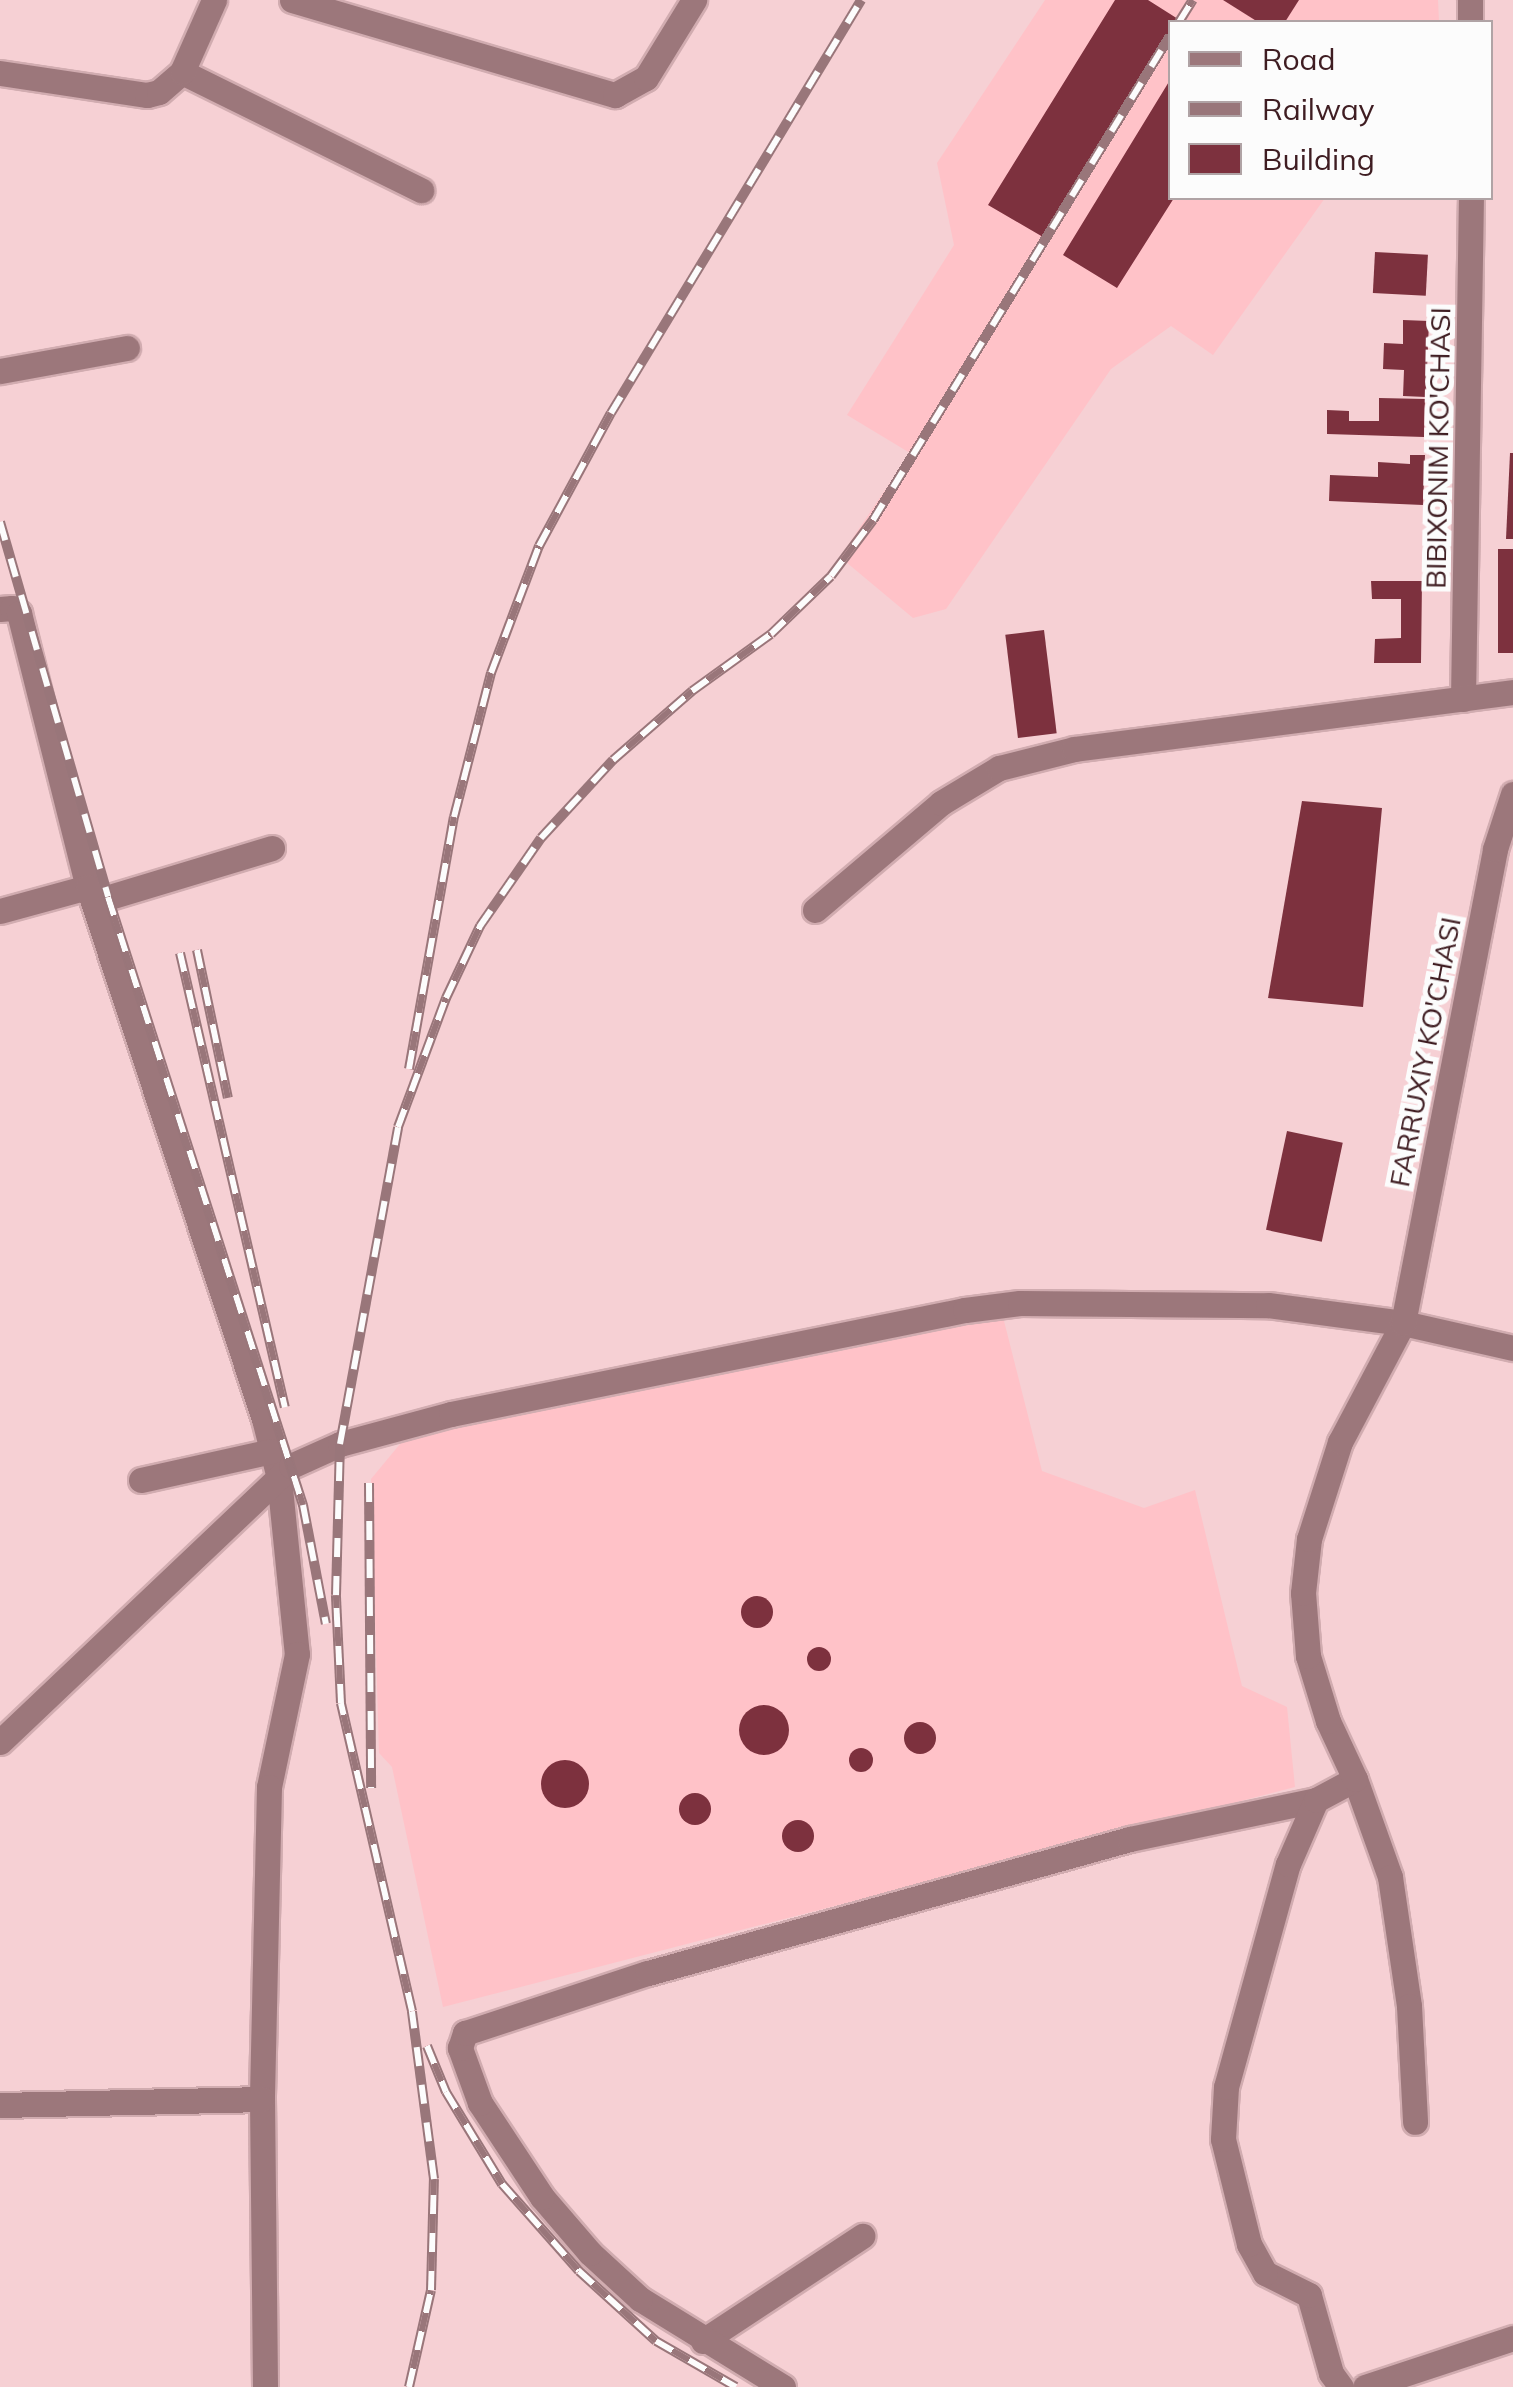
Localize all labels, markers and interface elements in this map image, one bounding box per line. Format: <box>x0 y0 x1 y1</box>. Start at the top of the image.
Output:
legend <box>1168 20 1493 200</box>
text: Road <box>1262 40 1336 78</box>
text: Railway <box>1262 90 1375 128</box>
text: Building <box>1262 140 1375 178</box>
street label: BIBIXONIM KO'CHASI <box>1419 307 1457 589</box>
street label: FARRUXIY KO'CHASI <box>1382 914 1468 1190</box>

